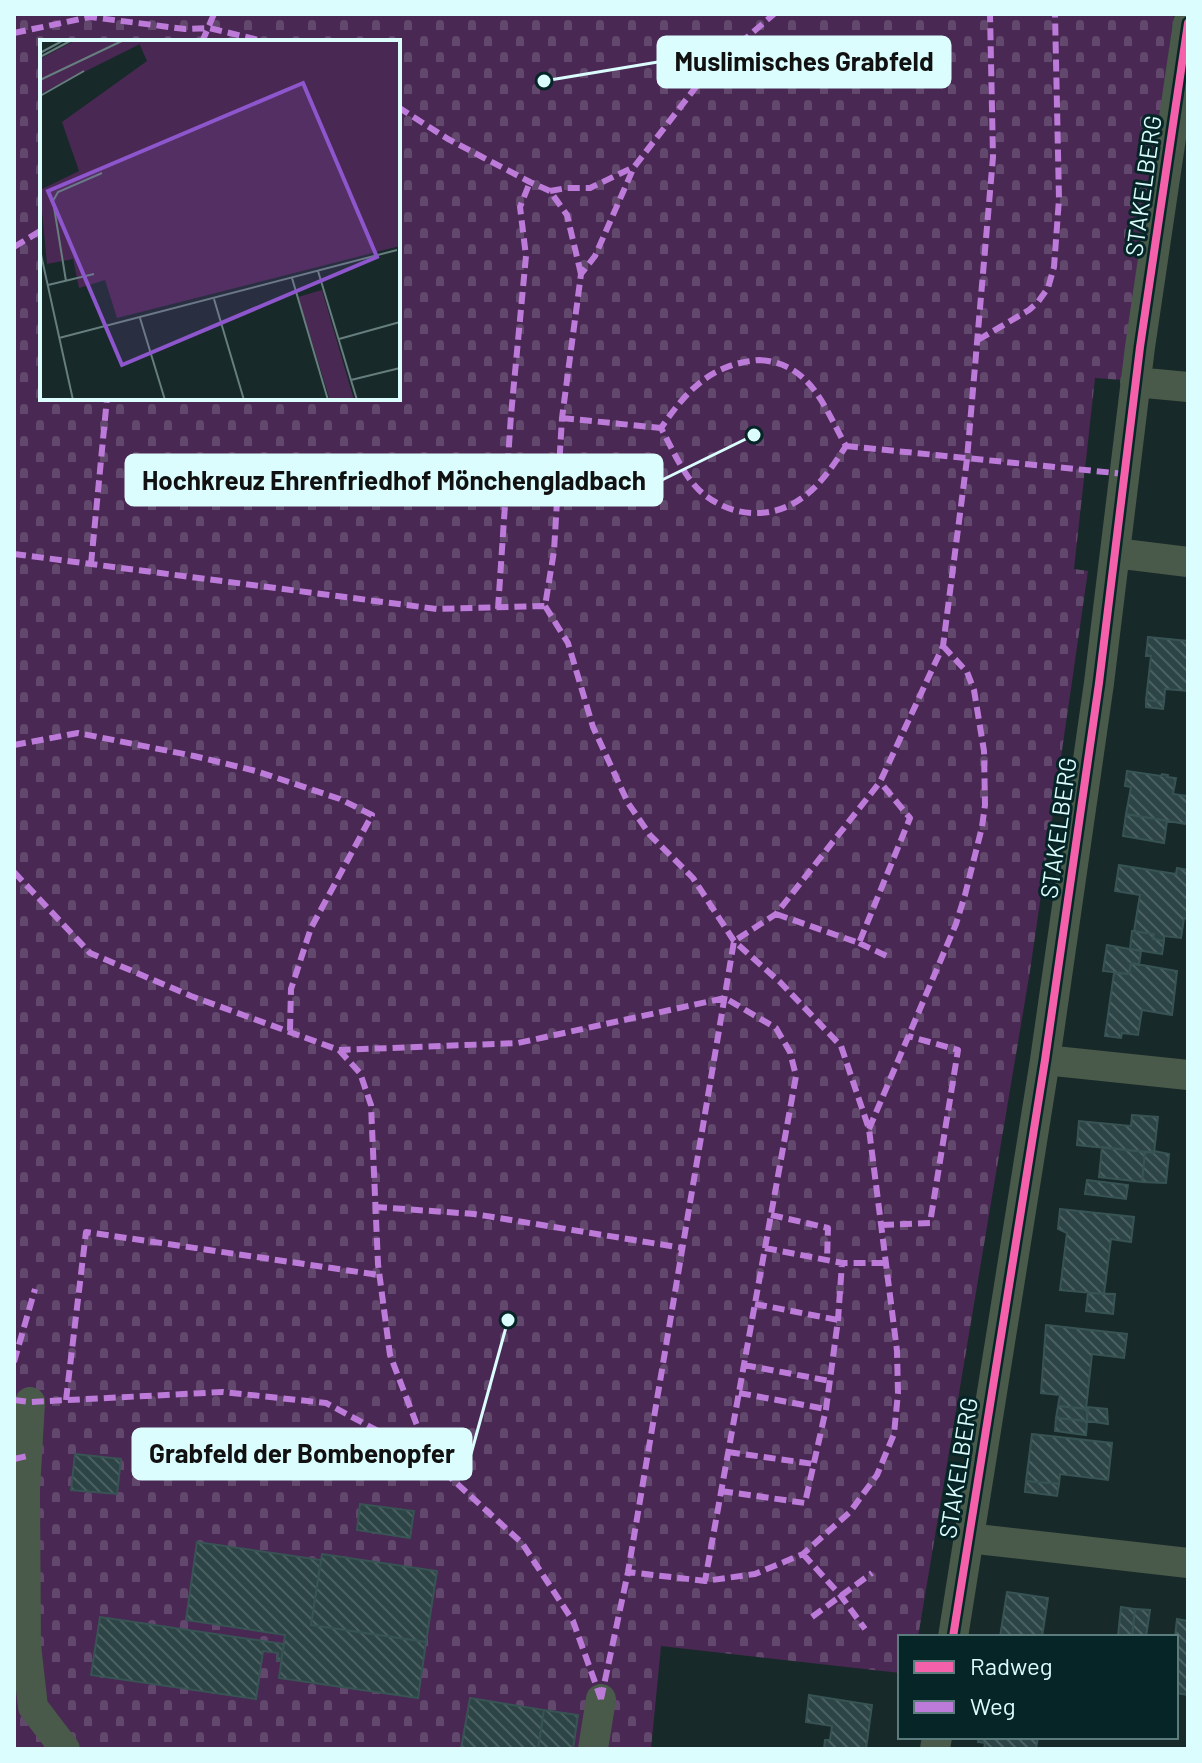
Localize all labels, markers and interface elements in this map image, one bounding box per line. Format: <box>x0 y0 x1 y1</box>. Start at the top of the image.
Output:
callout: Muslimisches Grabfeld <box>658 37 950 87</box>
inset map <box>40 40 400 400</box>
text: Muslimisches Grabfeld <box>674 45 934 76</box>
street label: STAKELBERG <box>1118 113 1167 258</box>
callout: Hochkreuz Ehrenfriedhof Mönchengladbach <box>126 455 662 505</box>
text: Hochkreuz Ehrenfriedhof Mönchengladbach <box>142 464 646 495</box>
street label: STAKELBERG <box>1033 755 1082 900</box>
street label: STAKELBERG <box>932 1395 983 1540</box>
callout: Grabfeld der Bombenopfer <box>133 1429 471 1479</box>
text: Grabfeld der Bombenopfer <box>149 1437 455 1468</box>
legend <box>898 1635 1178 1739</box>
text: Radweg <box>970 1651 1053 1680</box>
text: Weg <box>970 1691 1016 1720</box>

